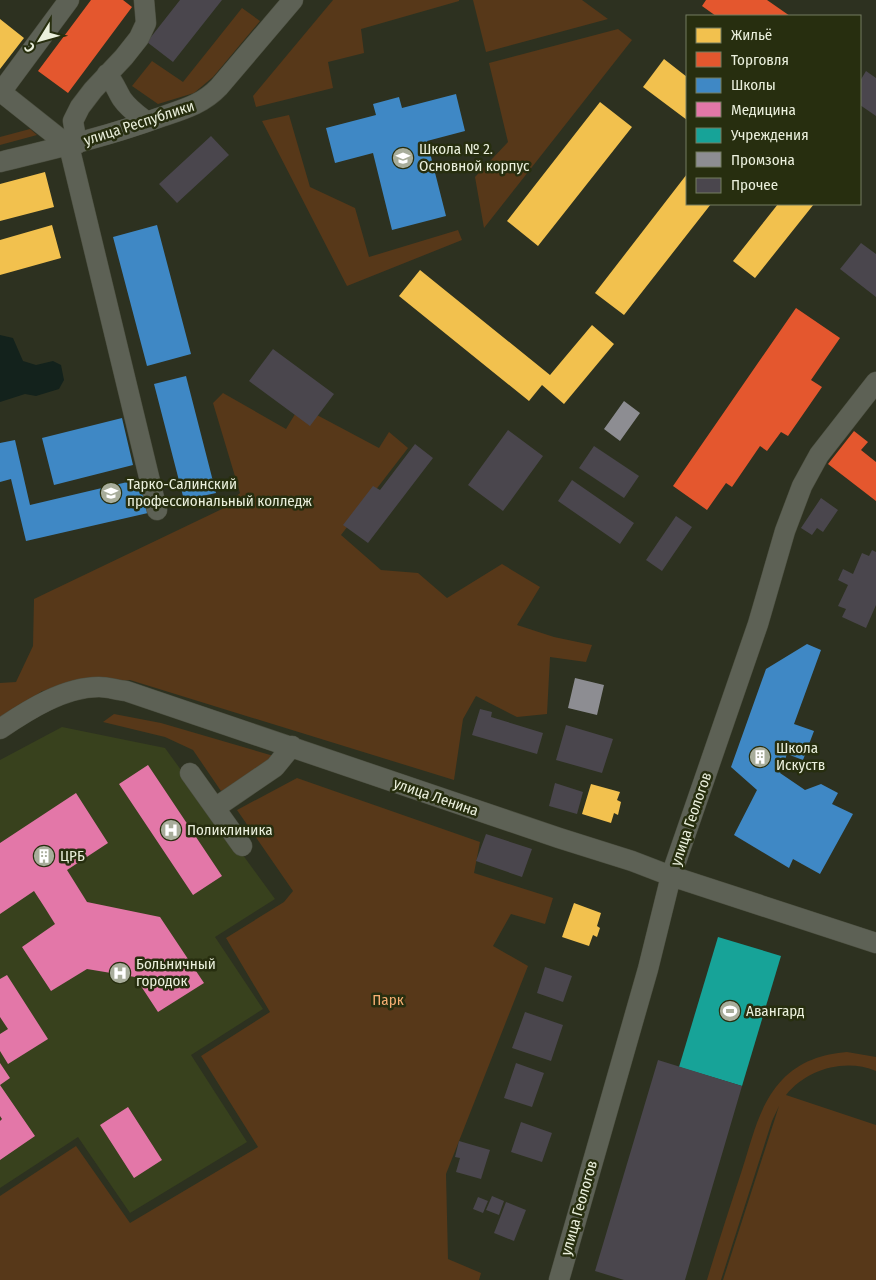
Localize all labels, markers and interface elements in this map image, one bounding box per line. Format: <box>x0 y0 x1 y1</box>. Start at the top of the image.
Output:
north arrow <box>15 15 65 65</box>
legend <box>686 15 861 205</box>
text: Жильё <box>731 26 772 44</box>
text: С <box>21 39 39 56</box>
text: Торговля <box>731 51 789 69</box>
text: Школы <box>731 76 776 94</box>
street label: улица Республики <box>81 97 197 149</box>
text: Медицина <box>731 101 796 119</box>
text: Учреждения <box>730 126 809 144</box>
place label: Школа № 2. Основной корпус <box>419 140 530 175</box>
school or university icon: Школа № 2. Основной корпус <box>391 146 415 170</box>
text: Промзона <box>731 151 795 169</box>
text: Прочее <box>731 176 778 194</box>
place label: Тарко-Салинский профессиональный колледж <box>127 475 312 510</box>
school or university icon: Тарко-Салинский профессиональный колледж <box>99 481 123 505</box>
place label: Школа Искуств <box>776 739 825 774</box>
building icon: Школа Искуств <box>748 745 772 769</box>
street label: улица Геологов <box>667 770 715 868</box>
street label: улица Ленина <box>391 774 481 820</box>
hospital icon: Поликлиника <box>159 818 183 842</box>
place label: Поликлиника <box>187 821 273 839</box>
building icon: ЦРБ <box>32 844 56 868</box>
place label: ЦРБ <box>60 847 85 865</box>
place label: Больничный городок <box>136 955 216 990</box>
hospital icon: Больничный городок <box>108 961 132 985</box>
park label: Парк <box>372 991 404 1009</box>
sports icon: Авангард <box>718 999 742 1023</box>
place label: Авангард <box>746 1002 805 1020</box>
street label: улица Геологов <box>557 1158 601 1258</box>

